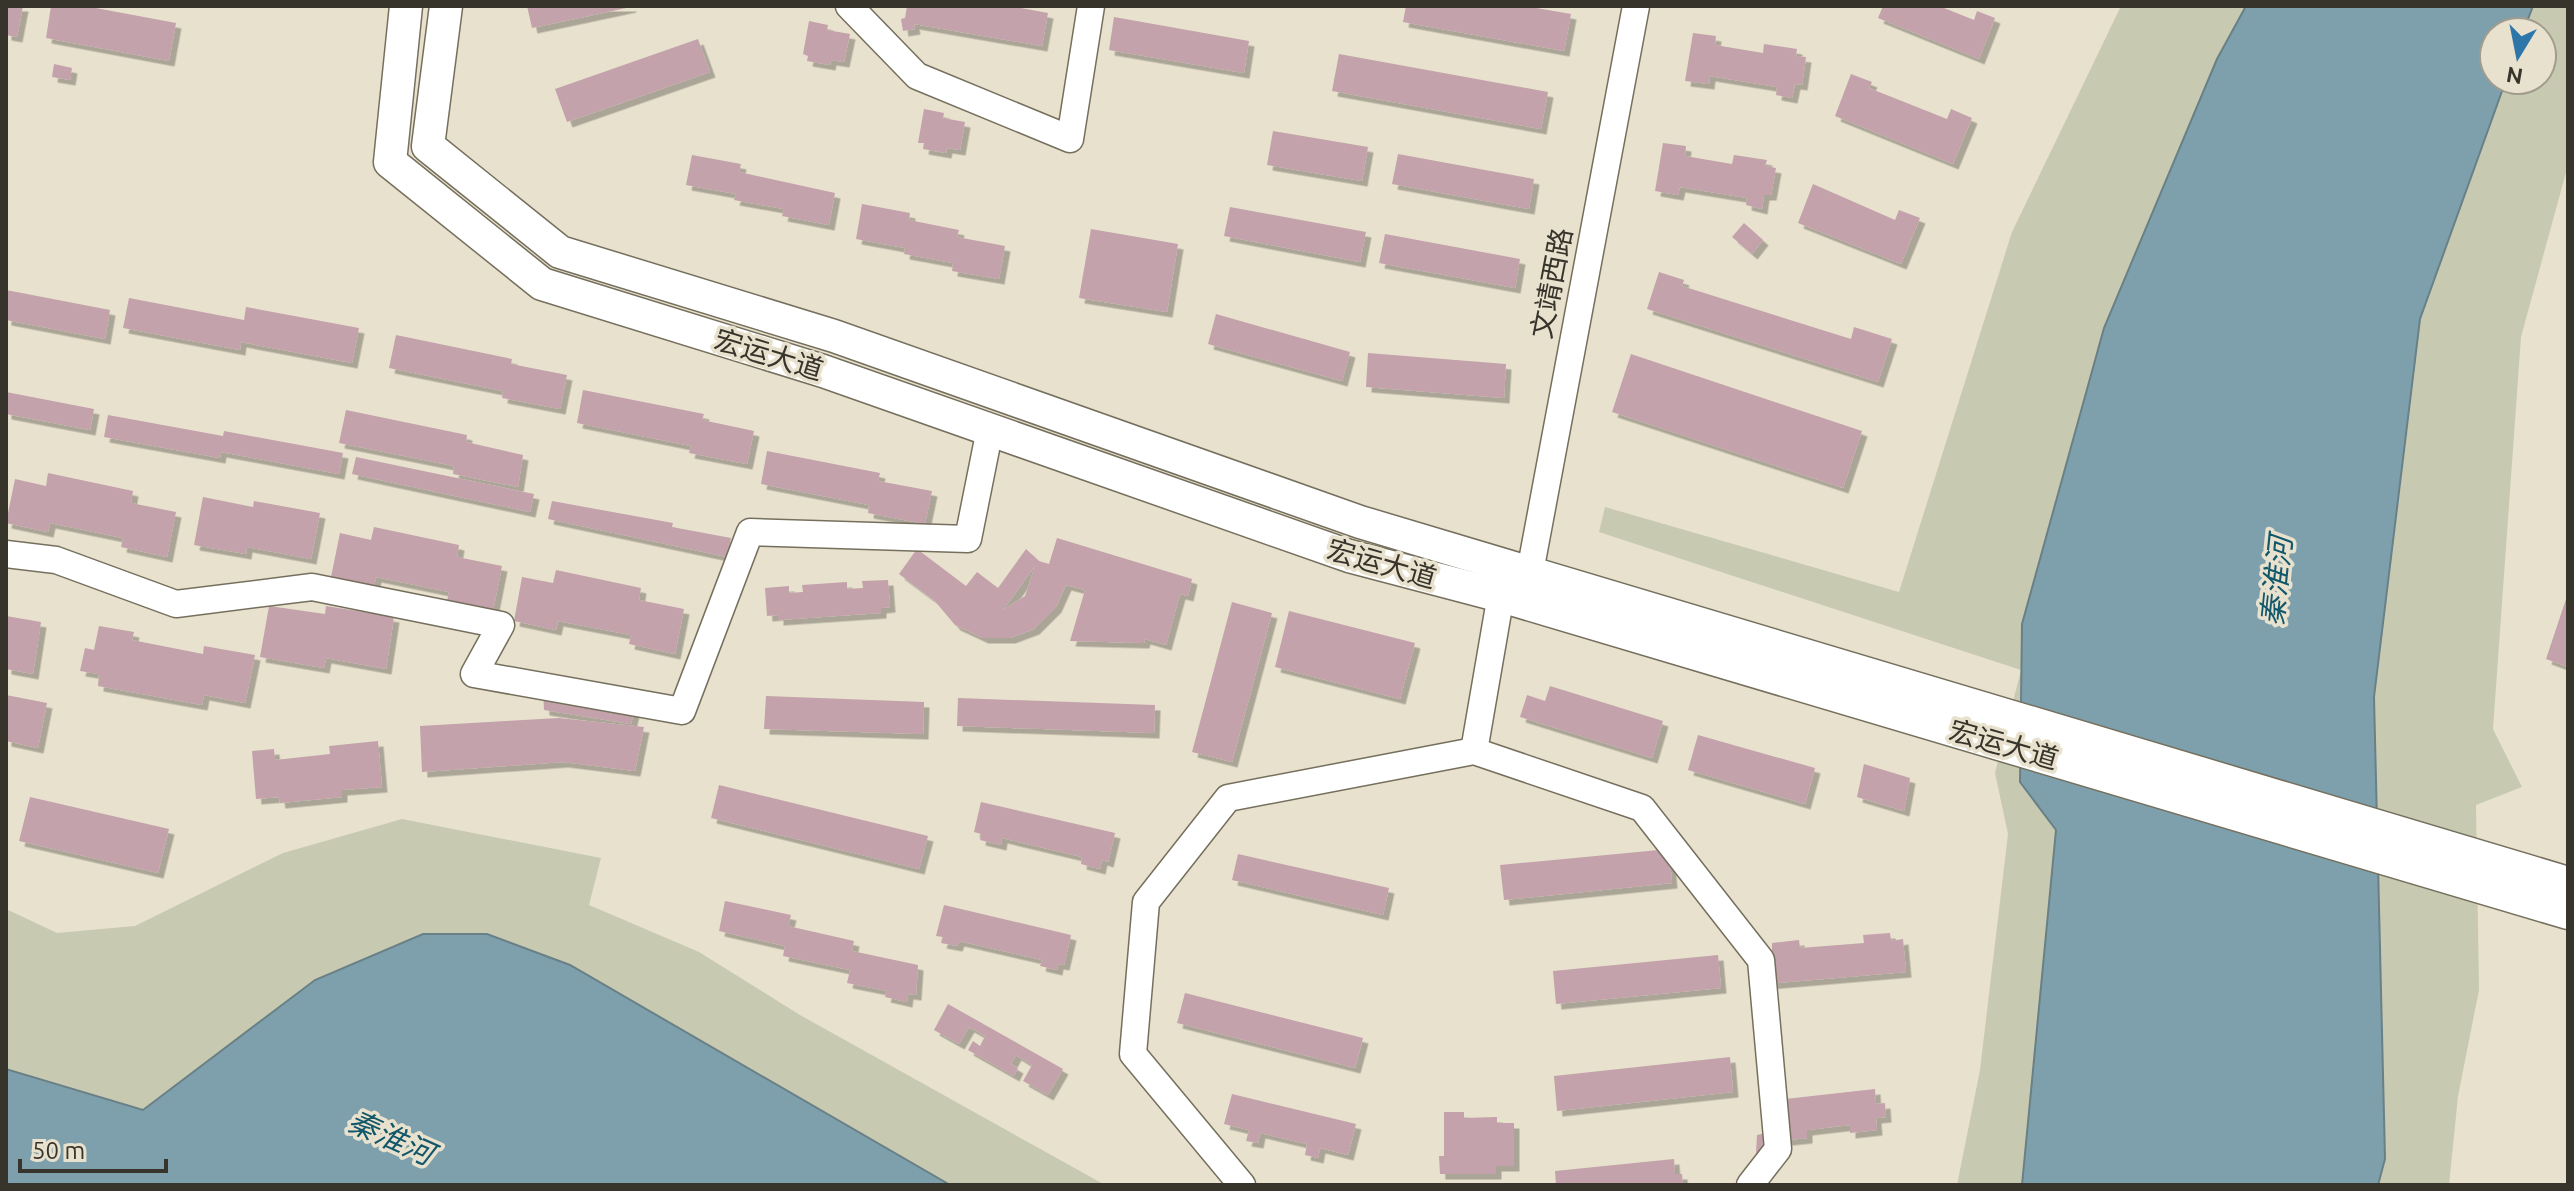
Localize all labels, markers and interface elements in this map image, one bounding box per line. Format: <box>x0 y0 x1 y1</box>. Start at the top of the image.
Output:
north arrow <box>2478 16 2558 96</box>
text: N <box>2504 62 2525 90</box>
street label: 文靖西路 <box>1525 225 1577 341</box>
street label: 宏运大道 <box>711 323 827 385</box>
water label: 秦淮河 <box>2254 529 2298 628</box>
street label: 宏运大道 <box>1324 533 1440 593</box>
street label: 宏运大道 <box>1946 714 2062 774</box>
water label: 秦淮河 <box>343 1103 444 1173</box>
scale bar <box>20 1123 166 1173</box>
text: 50 m <box>32 1137 85 1164</box>

